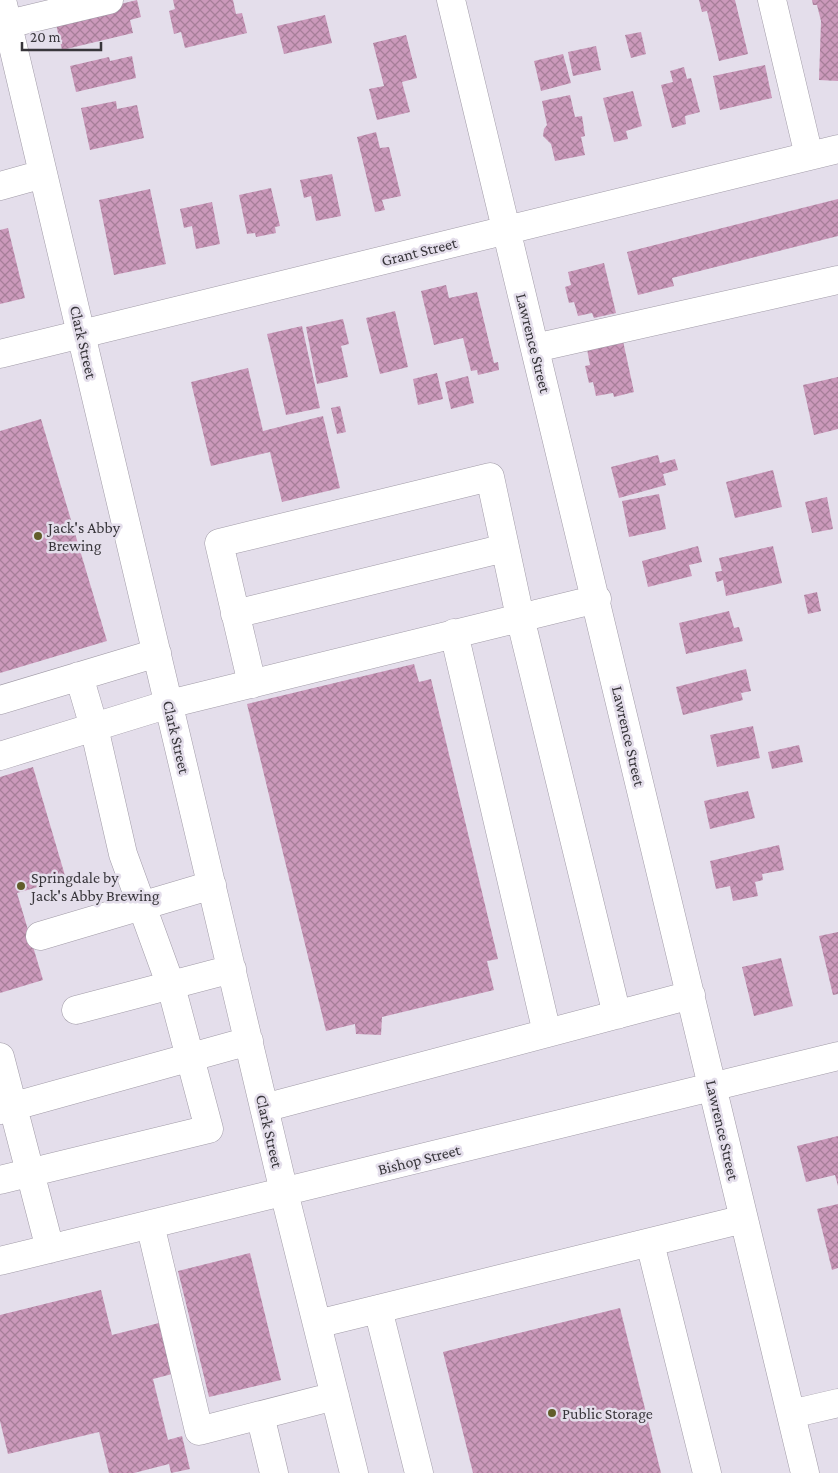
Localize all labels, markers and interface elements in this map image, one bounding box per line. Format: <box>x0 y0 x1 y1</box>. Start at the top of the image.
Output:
scale bar <box>22 20 101 52</box>
text: 20 m <box>30 29 61 45</box>
street label: Grant Street <box>380 234 459 269</box>
street label: Lawrence Street <box>513 292 554 395</box>
street label: Clark Street <box>67 304 100 381</box>
place label: Jack's Abby Brewing <box>46 519 121 555</box>
marker: Jack's Abby Brewing <box>32 530 44 542</box>
street label: Lawrence Street <box>609 684 648 788</box>
street label: Clark Street <box>160 699 193 776</box>
place label: Springdale by Jack's Abby Brewing <box>29 869 160 905</box>
marker: Springdale by Jack's Abby Brewing <box>15 880 27 892</box>
street label: Lawrence Street <box>703 1078 742 1182</box>
street label: Clark Street <box>253 1093 286 1170</box>
street label: Bishop Street <box>376 1141 463 1179</box>
place label: Public Storage <box>562 1405 653 1423</box>
marker: Public Storage <box>546 1407 558 1419</box>

